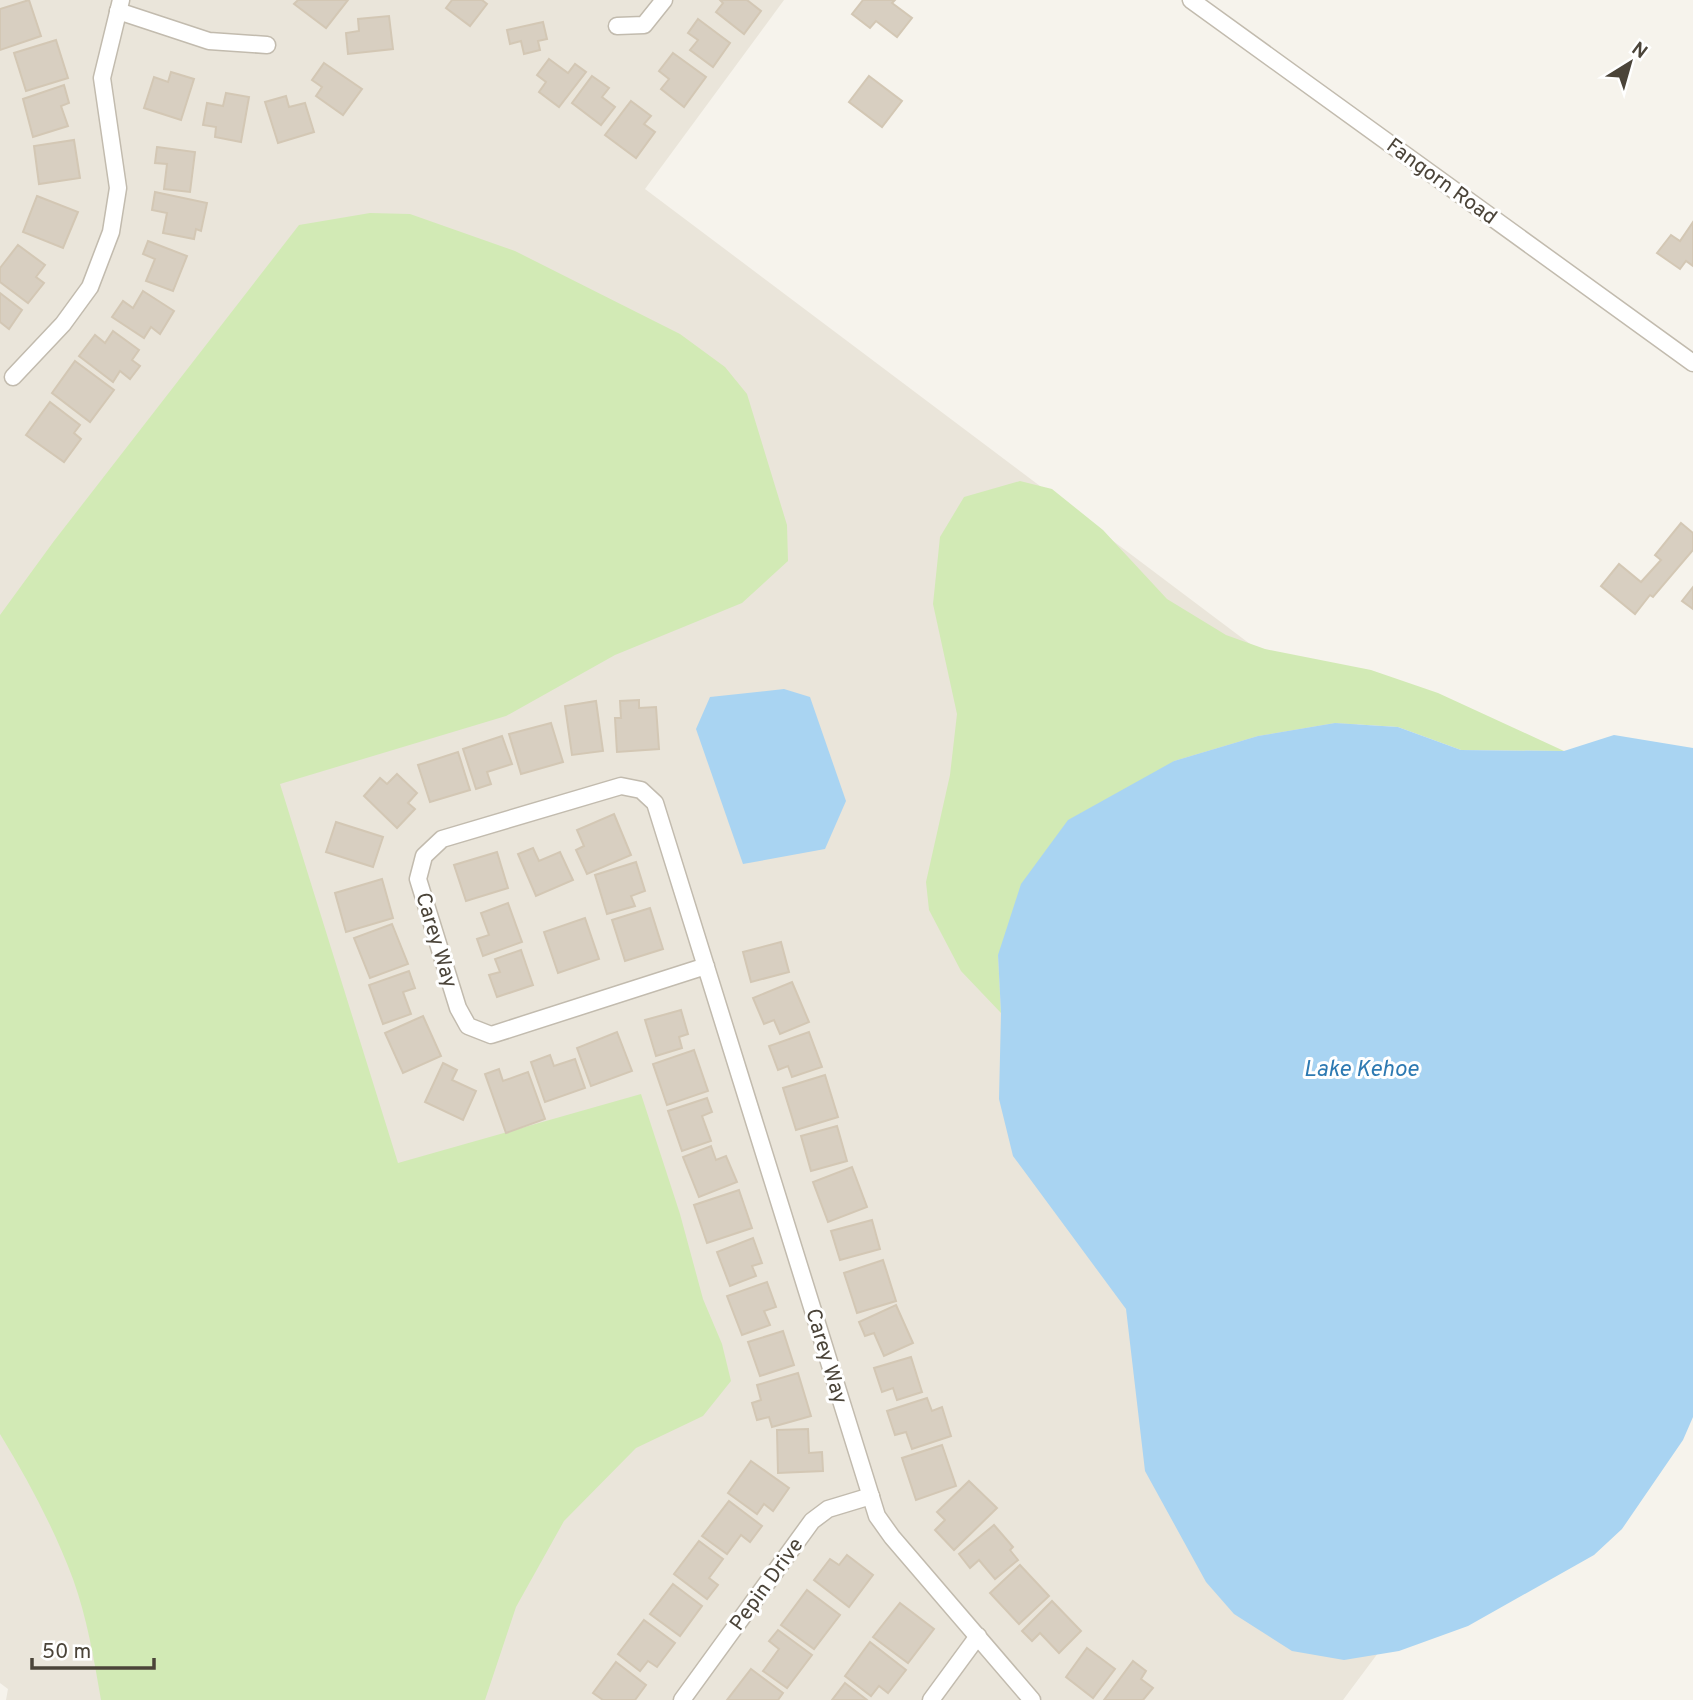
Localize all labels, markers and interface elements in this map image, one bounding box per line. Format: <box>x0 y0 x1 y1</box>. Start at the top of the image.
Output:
north arrow <box>1595 28 1665 98</box>
text: N <box>1626 37 1652 65</box>
street label: Fangorn Road <box>1380 133 1502 231</box>
street label: Carey Way <box>408 889 463 991</box>
water label: Lake Kehoe <box>1304 1056 1420 1085</box>
street label: Carey Way <box>798 1305 853 1407</box>
street label: Pepin Drive <box>724 1533 810 1637</box>
scale bar <box>32 1626 154 1670</box>
text: 50 m <box>42 1639 91 1666</box>

